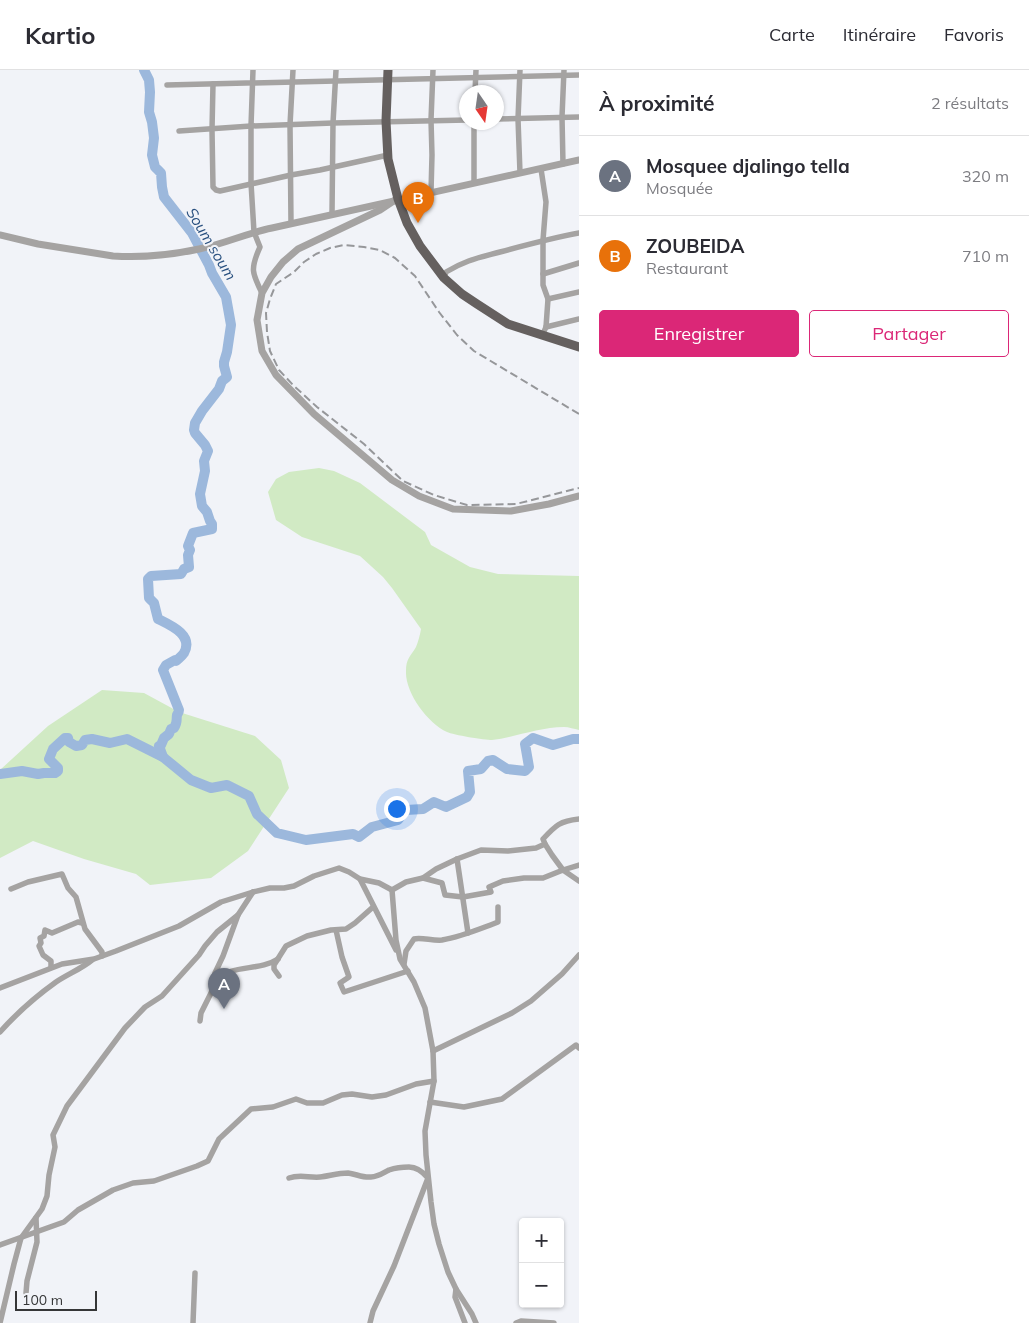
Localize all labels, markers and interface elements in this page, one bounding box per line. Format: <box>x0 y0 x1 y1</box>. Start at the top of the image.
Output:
text: Kartio <box>25 20 96 50</box>
text: Carte <box>769 23 815 46</box>
text: Itinéraire <box>843 23 916 46</box>
text: Favoris <box>944 23 1004 46</box>
north arrow <box>459 85 504 130</box>
text: À proximité <box>599 90 715 116</box>
text: 2 résultats <box>931 93 1009 113</box>
text: Mosquee djalingo tella <box>646 154 850 178</box>
text: A <box>609 166 621 186</box>
text: 320 m <box>962 166 1009 186</box>
text: Mosquée <box>646 178 713 198</box>
pin: B <box>402 182 434 223</box>
water label: Soum soum <box>182 204 241 284</box>
text: ZOUBEIDA <box>646 234 745 258</box>
text: B <box>609 246 621 266</box>
text: 710 m <box>962 246 1009 266</box>
text: Restaurant <box>646 258 728 278</box>
button: Enregistrer <box>599 310 799 357</box>
button: Partager <box>809 310 1009 357</box>
your location <box>384 796 410 822</box>
pin: A <box>208 968 240 1009</box>
map controls <box>519 1218 564 1308</box>
button: + <box>519 1218 564 1263</box>
button: − <box>519 1263 564 1308</box>
scale bar <box>15 1288 98 1311</box>
text: 100 m <box>22 1291 63 1309</box>

